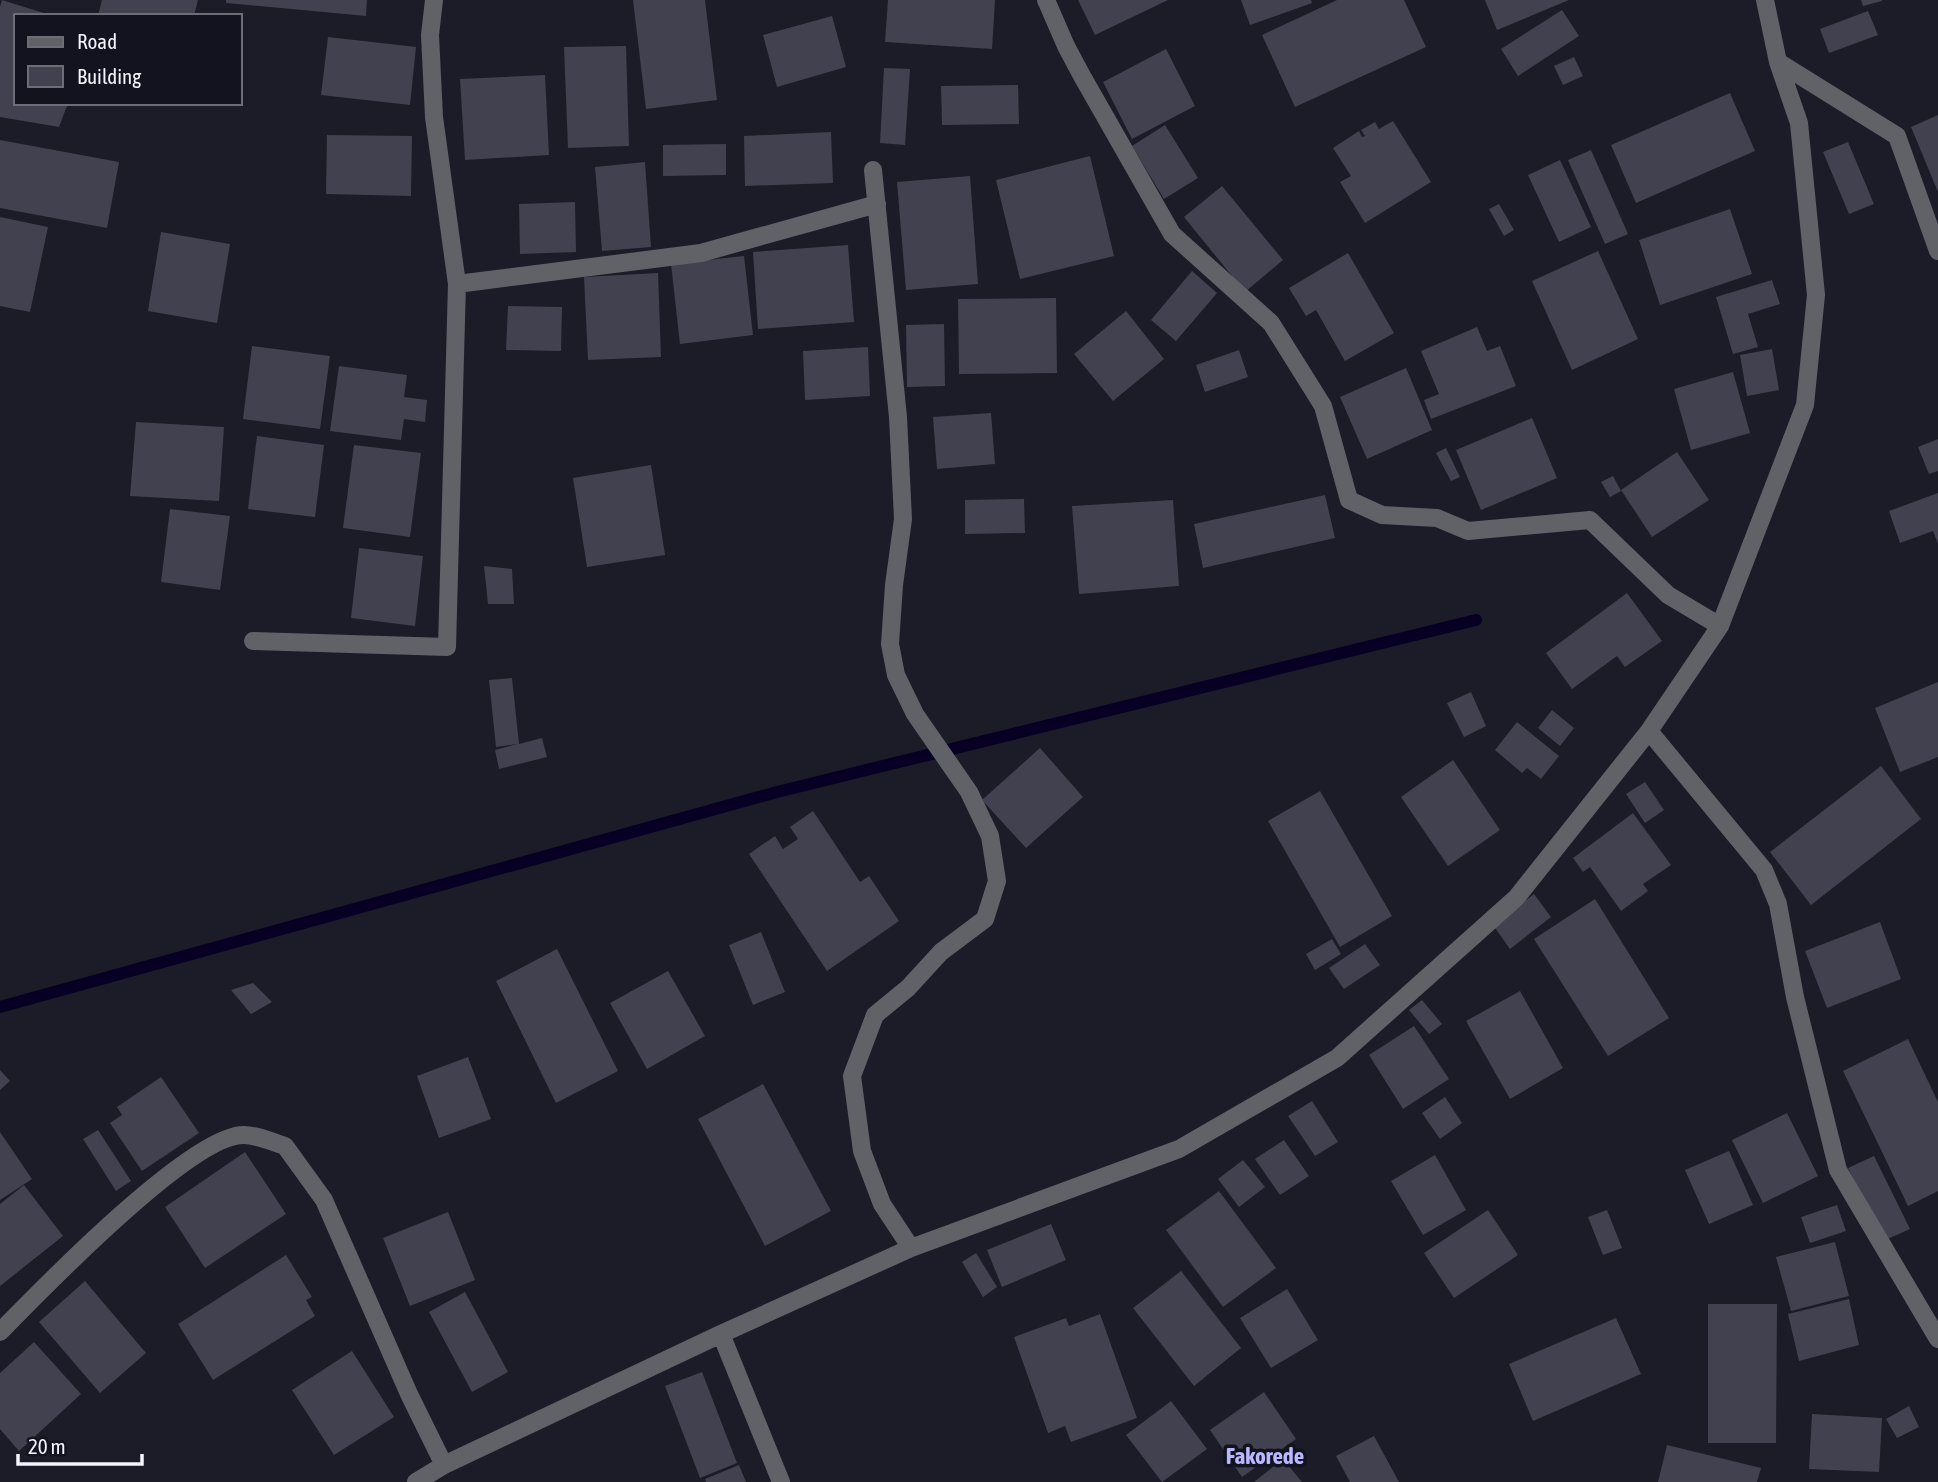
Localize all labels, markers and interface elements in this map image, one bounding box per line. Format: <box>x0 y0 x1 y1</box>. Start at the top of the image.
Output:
legend <box>14 14 242 105</box>
text: Road <box>77 29 117 53</box>
text: Building <box>77 64 141 88</box>
scale bar <box>18 1422 142 1466</box>
text: 20 m <box>28 1434 66 1458</box>
district label: Fakorede <box>1226 1443 1304 1469</box>

